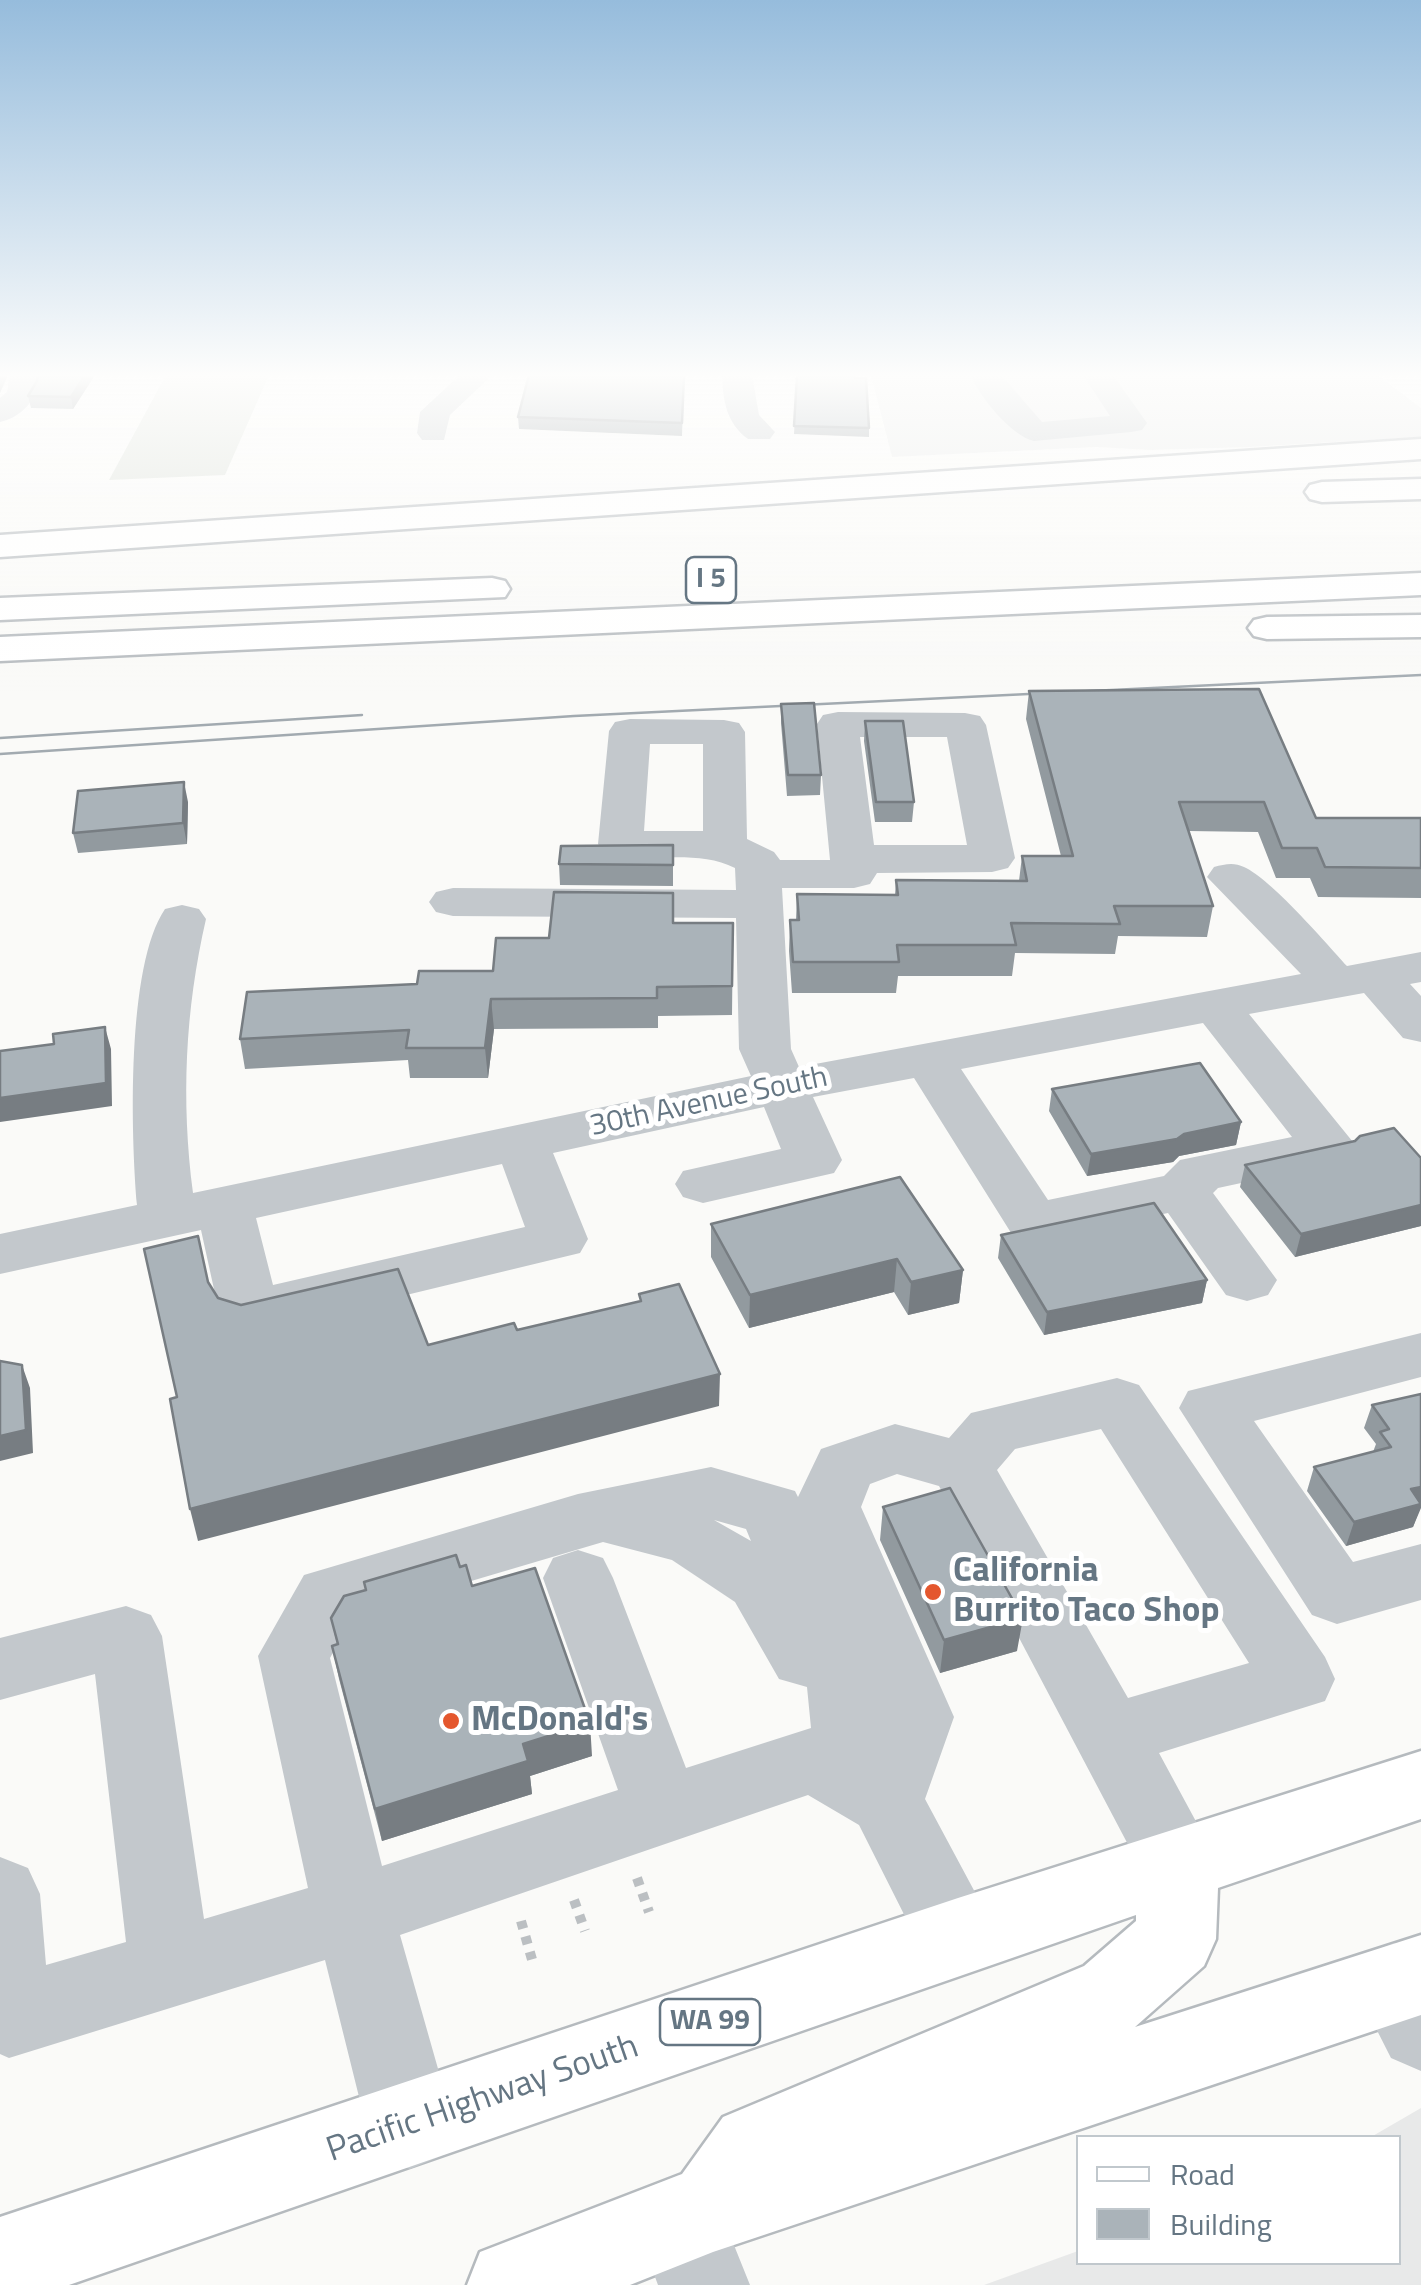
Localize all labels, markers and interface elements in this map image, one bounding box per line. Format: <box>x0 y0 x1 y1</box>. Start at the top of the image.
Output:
road number: I 5 <box>686 557 736 603</box>
street label: 30th Avenue South <box>587 1060 831 1146</box>
place label: California Burrito Taco Shop <box>953 1551 1219 1633</box>
marker: California Burrito Taco Shop <box>922 1581 944 1603</box>
place label: McDonald's <box>471 1700 648 1742</box>
marker: McDonald's <box>440 1710 462 1732</box>
road number: WA 99 <box>660 1999 760 2045</box>
street label: Pacific Highway South <box>322 2027 644 2173</box>
legend <box>1076 2135 1401 2265</box>
text: Road <box>1170 2151 1235 2197</box>
text: Building <box>1170 2201 1272 2247</box>

